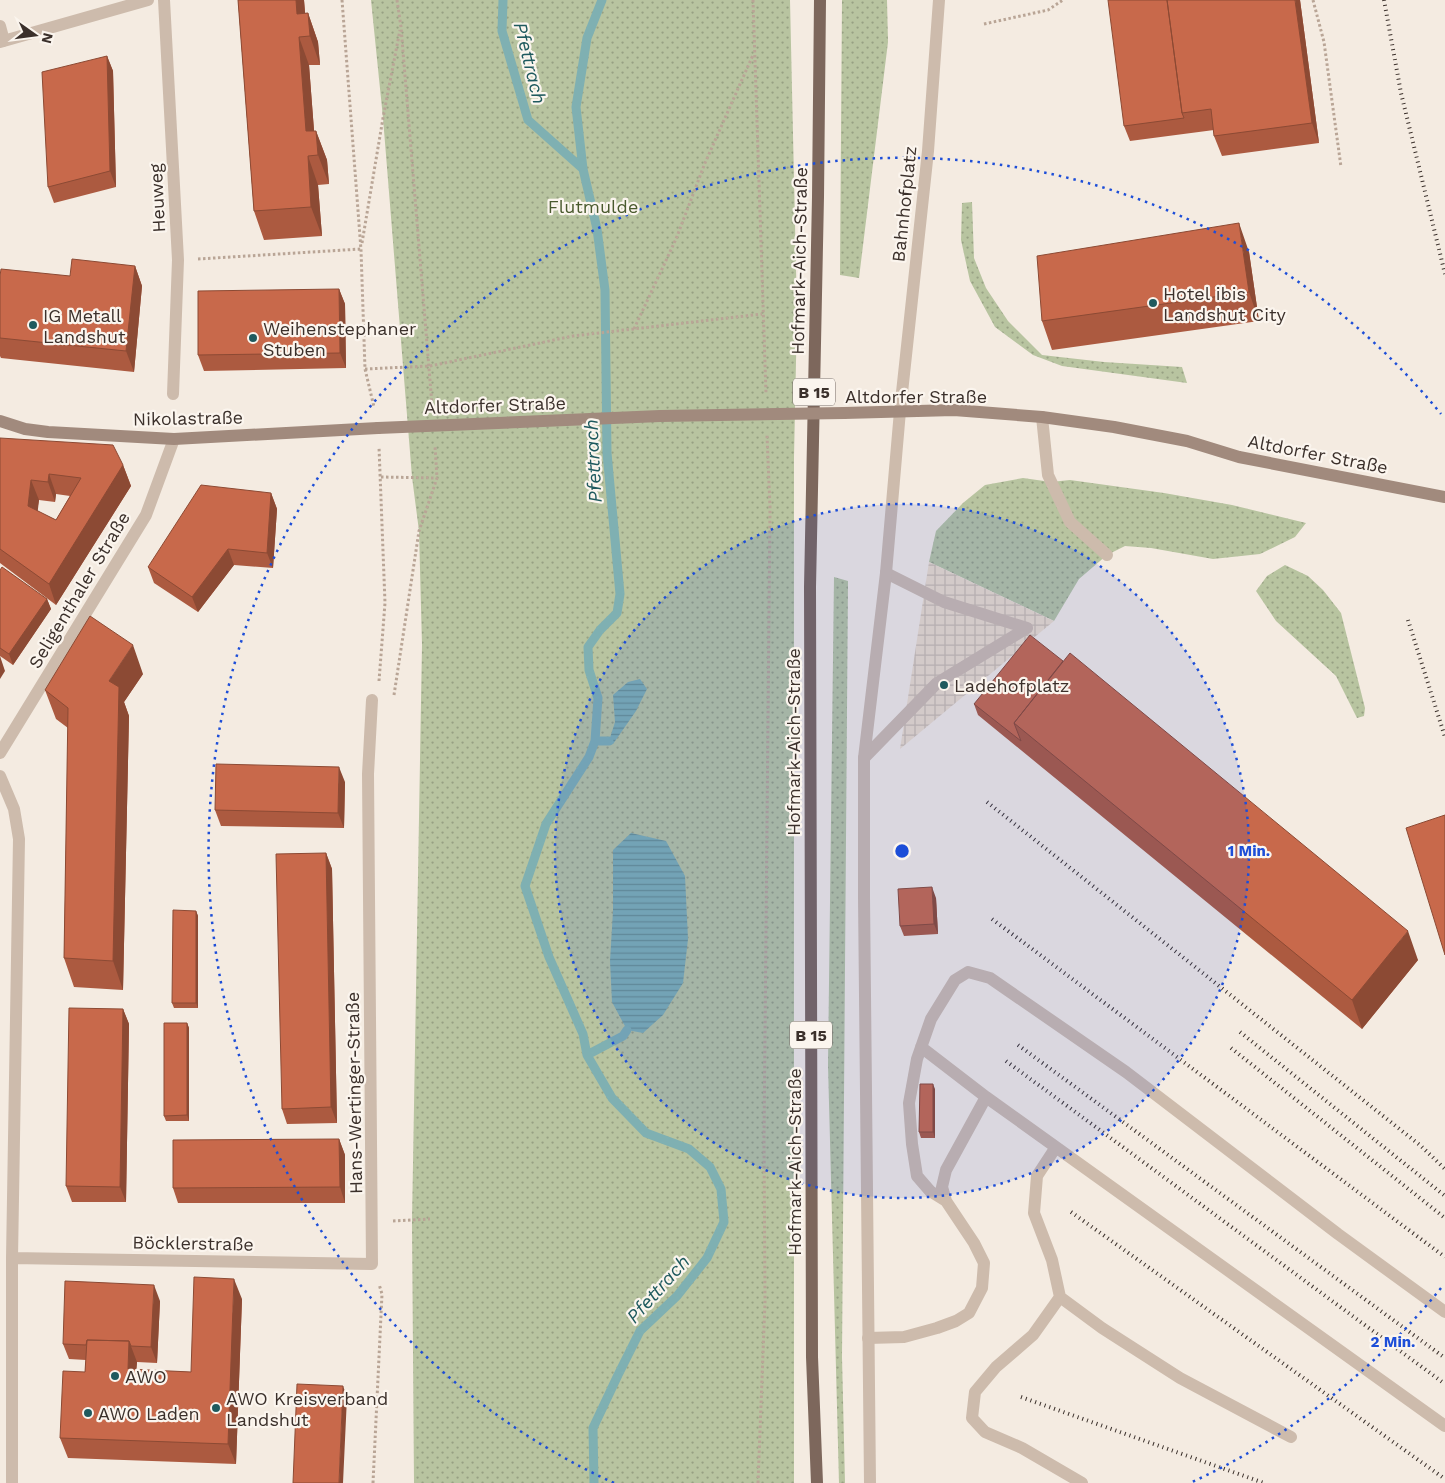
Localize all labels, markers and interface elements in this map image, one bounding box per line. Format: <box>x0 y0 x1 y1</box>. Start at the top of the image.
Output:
north arrow <box>10 10 60 60</box>
water label: Pfettrach <box>509 20 551 106</box>
text: N <box>39 31 57 45</box>
street label: Bahnhofplatz <box>887 145 921 263</box>
street label: Heuweg <box>145 162 169 233</box>
street label: Hofmark-Aich-Straße <box>787 167 811 355</box>
park label: Flutmulde <box>548 196 638 217</box>
place label: Hotel ibis Landshut City <box>1163 283 1286 325</box>
marker: Hotel ibis Landshut City <box>1147 297 1159 309</box>
place label: IG Metall Landshut <box>43 305 126 347</box>
place label: Weihenstephaner Stuben <box>263 318 416 360</box>
marker: IG Metall Landshut <box>27 319 39 331</box>
marker: Weihenstephaner Stuben <box>247 332 259 344</box>
road number: B 15 <box>793 378 835 406</box>
street label: Altdorfer Straße <box>845 386 987 407</box>
street label: Altdorfer Straße <box>424 392 566 418</box>
street label: Nikolastraße <box>133 407 243 429</box>
water label: Pfettrach <box>579 419 607 503</box>
street label: Altdorfer Straße <box>1246 430 1390 478</box>
street label: Seligenthaler Straße <box>24 508 134 672</box>
street label: Hofmark-Aich-Straße <box>783 648 804 836</box>
place label: Ladehofplatz <box>954 675 1069 696</box>
marker: Ladehofplatz <box>938 679 950 691</box>
centre of rings <box>893 842 911 860</box>
text: 1 Min. <box>1228 842 1270 860</box>
street label: Hans-Wertinger-Straße <box>342 992 366 1194</box>
road number: B 15 <box>790 1022 832 1048</box>
street label: Hofmark-Aich-Straße <box>784 1068 805 1256</box>
street label: Böcklerstraße <box>132 1231 254 1255</box>
water label: Pfettrach <box>621 1250 695 1328</box>
text: 2 Min. <box>1371 1333 1415 1351</box>
place label: AWO <box>125 1366 167 1387</box>
marker: AWO <box>109 1370 121 1382</box>
place label: AWO Kreisverband Landshut <box>226 1388 388 1430</box>
marker: AWO Kreisverband Landshut <box>210 1402 222 1414</box>
place label: AWO Laden <box>98 1403 200 1424</box>
marker: AWO Laden <box>82 1407 94 1419</box>

